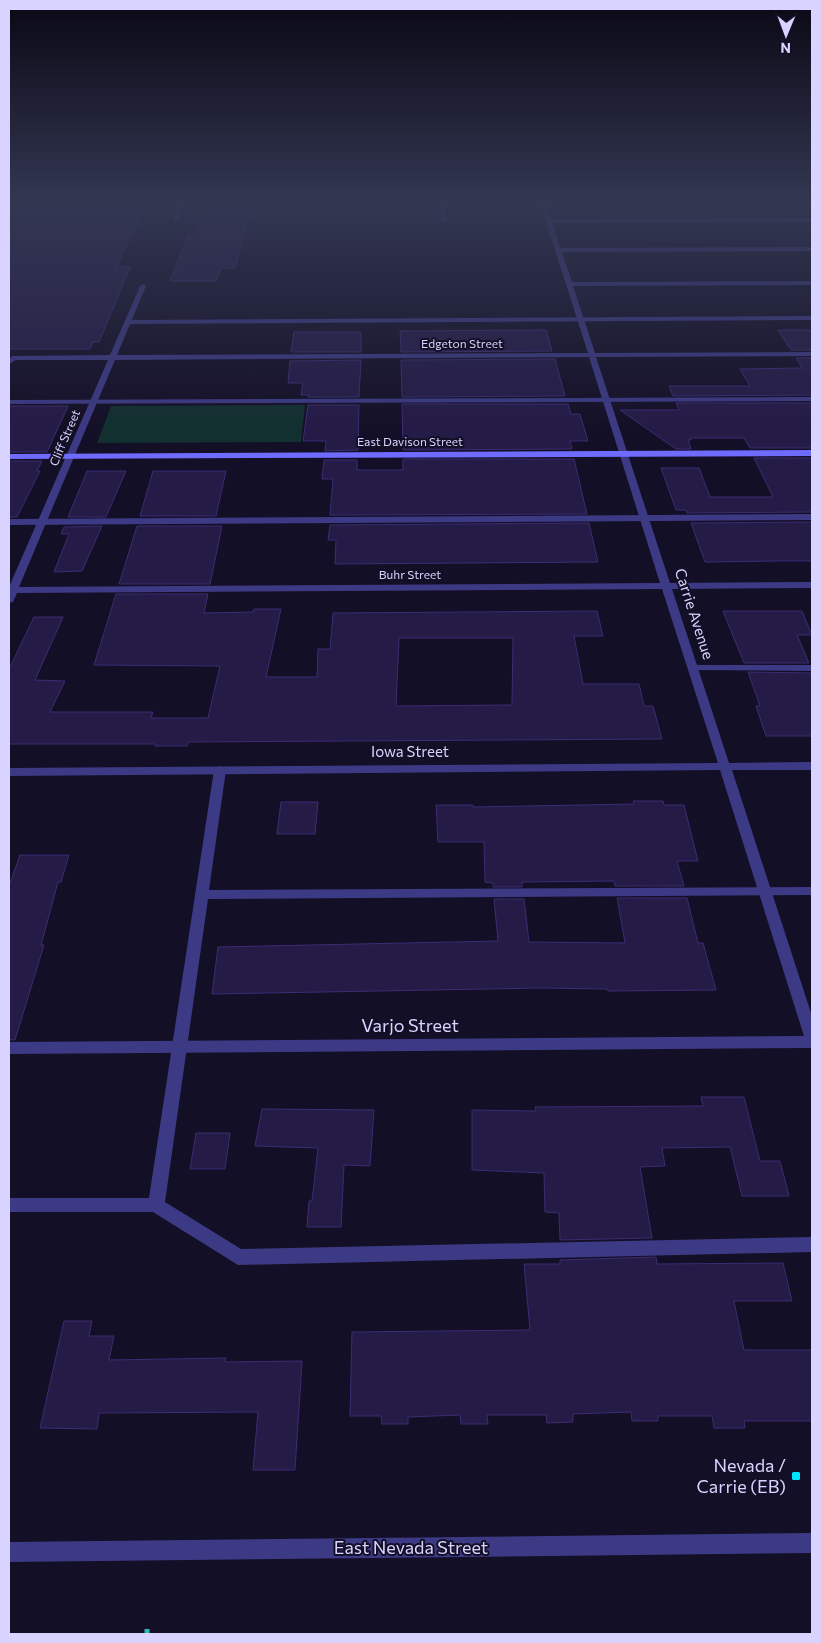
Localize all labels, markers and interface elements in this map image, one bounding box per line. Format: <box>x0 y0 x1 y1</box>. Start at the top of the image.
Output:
north arrow <box>761 10 811 60</box>
text: N <box>780 40 791 57</box>
street label: Edgeton Street <box>421 336 503 350</box>
street label: Cliff Street <box>46 407 82 468</box>
street label: East Davison Street <box>357 434 463 448</box>
street label: Carrie Avenue <box>672 566 718 662</box>
street label: Buhr Street <box>379 567 441 581</box>
street label: Iowa Street <box>371 742 449 760</box>
street label: Varjo Street <box>361 1014 459 1036</box>
place label: Nevada / Carrie (EB) <box>696 1454 786 1497</box>
marker: Nevada / Carrie (EB) <box>790 1470 802 1482</box>
street label: East Nevada Street <box>334 1536 488 1558</box>

